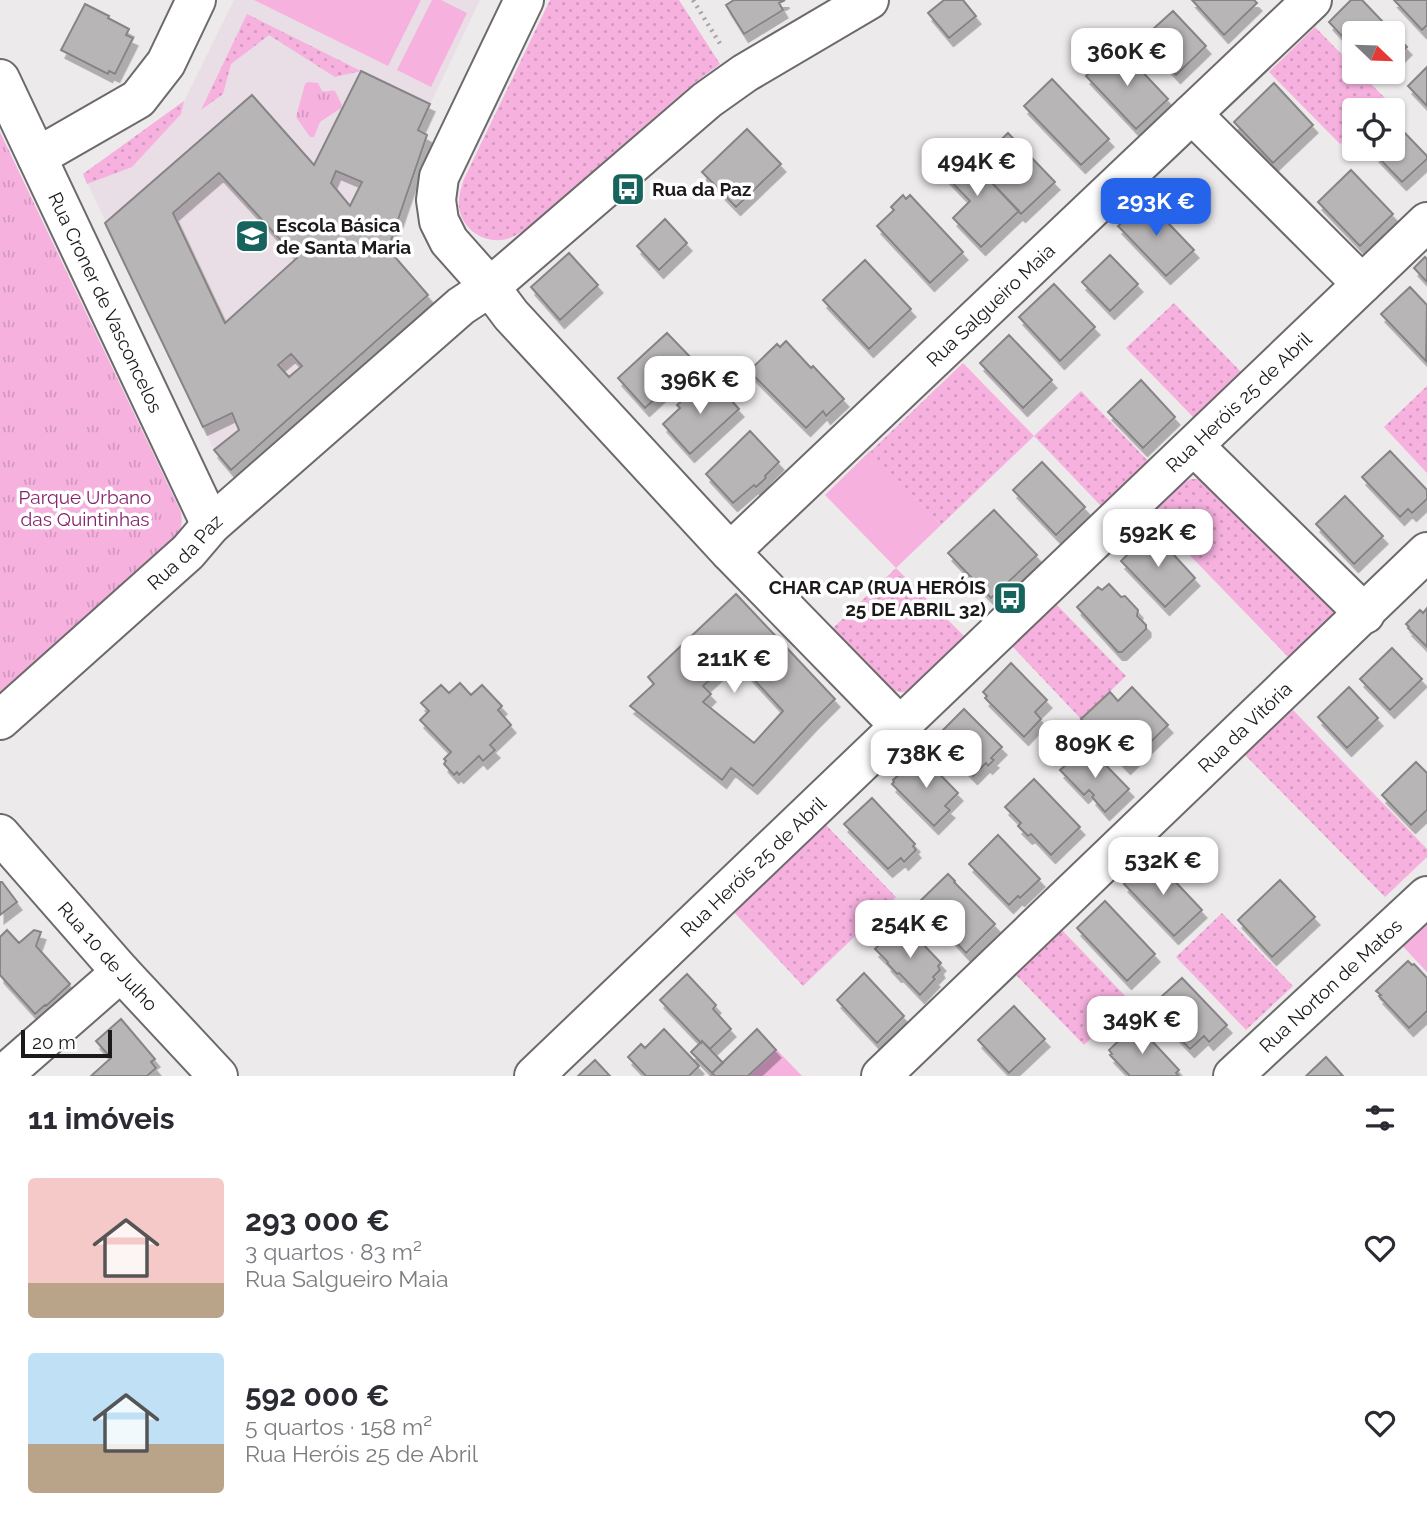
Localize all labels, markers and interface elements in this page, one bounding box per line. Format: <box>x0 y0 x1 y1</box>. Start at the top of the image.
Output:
north arrow <box>1342 21 1405 84</box>
map controls <box>1342 21 1405 161</box>
pin: 360K € <box>1070 28 1184 88</box>
text: 360K € <box>1087 37 1167 64</box>
button: locate <box>1342 98 1405 161</box>
pin: 494K € <box>920 138 1034 198</box>
text: 494K € <box>938 147 1016 174</box>
bus stop icon: Rua da Paz <box>609 170 647 208</box>
place label: Rua da Paz <box>652 178 751 200</box>
pin: 293K € <box>1099 178 1213 238</box>
text: 293K € <box>1117 187 1195 214</box>
street label: Rua Croner de Vasconcelos <box>44 188 167 416</box>
place label: Escola Básica de Santa Maria <box>276 214 411 258</box>
school or university icon: Escola Básica de Santa Maria <box>233 217 271 255</box>
street label: Rua Salgueiro Maia <box>922 239 1059 371</box>
street label: Rua Heróis 25 de Abril <box>1161 327 1316 477</box>
pin: 396K € <box>643 356 757 416</box>
text: 396K € <box>660 365 740 392</box>
park label: Parque Urbano das Quintinhas <box>19 486 151 530</box>
street label: Rua da Paz <box>143 509 227 594</box>
pin: 592K € <box>1101 510 1215 569</box>
text: 592K € <box>1119 518 1197 545</box>
place label: CHAR CAP (RUA HERÓIS 25 DE ABRIL 32) <box>769 576 986 620</box>
bus stop icon: CHAR CAP (RUA HERÓIS 25 DE ABRIL 32) <box>991 579 1029 617</box>
pin: 211K € <box>677 636 791 695</box>
text: 211K € <box>697 644 771 671</box>
street label: Rua da Vitória <box>1193 677 1296 777</box>
pin: 809K € <box>1038 720 1152 780</box>
text: 809K € <box>1055 729 1135 756</box>
pin: 738K € <box>869 730 983 790</box>
text: 738K € <box>887 739 965 766</box>
street label: Rua Heróis 25 de Abril <box>676 791 831 941</box>
pin: 532K € <box>1106 838 1220 897</box>
text: 532K € <box>1124 846 1202 873</box>
street label: Rua 10 de Julho <box>53 897 162 1015</box>
pin: 254K € <box>853 900 967 960</box>
text: 254K € <box>871 909 949 936</box>
street label: Rua Norton de Matos <box>1255 914 1406 1057</box>
pin: 349K € <box>1085 996 1199 1056</box>
text: 349K € <box>1103 1005 1181 1032</box>
scale bar <box>21 1027 112 1059</box>
text: 20 m <box>32 1031 76 1053</box>
icon: filters <box>1361 1099 1399 1137</box>
text: 11 imóveis <box>28 1101 174 1136</box>
text: 293 000 € <box>245 1203 390 1238</box>
icon: home <box>84 1206 168 1290</box>
icon: heart <box>1361 1229 1399 1267</box>
text: 3 quartos · 83 m² <box>245 1238 422 1265</box>
text: Rua Salgueiro Maia <box>245 1265 448 1292</box>
text: 592 000 € <box>245 1378 390 1413</box>
icon: home <box>84 1381 168 1465</box>
icon: heart <box>1361 1404 1399 1442</box>
text: 5 quartos · 158 m² <box>245 1413 432 1440</box>
text: Rua Heróis 25 de Abril <box>245 1440 478 1467</box>

